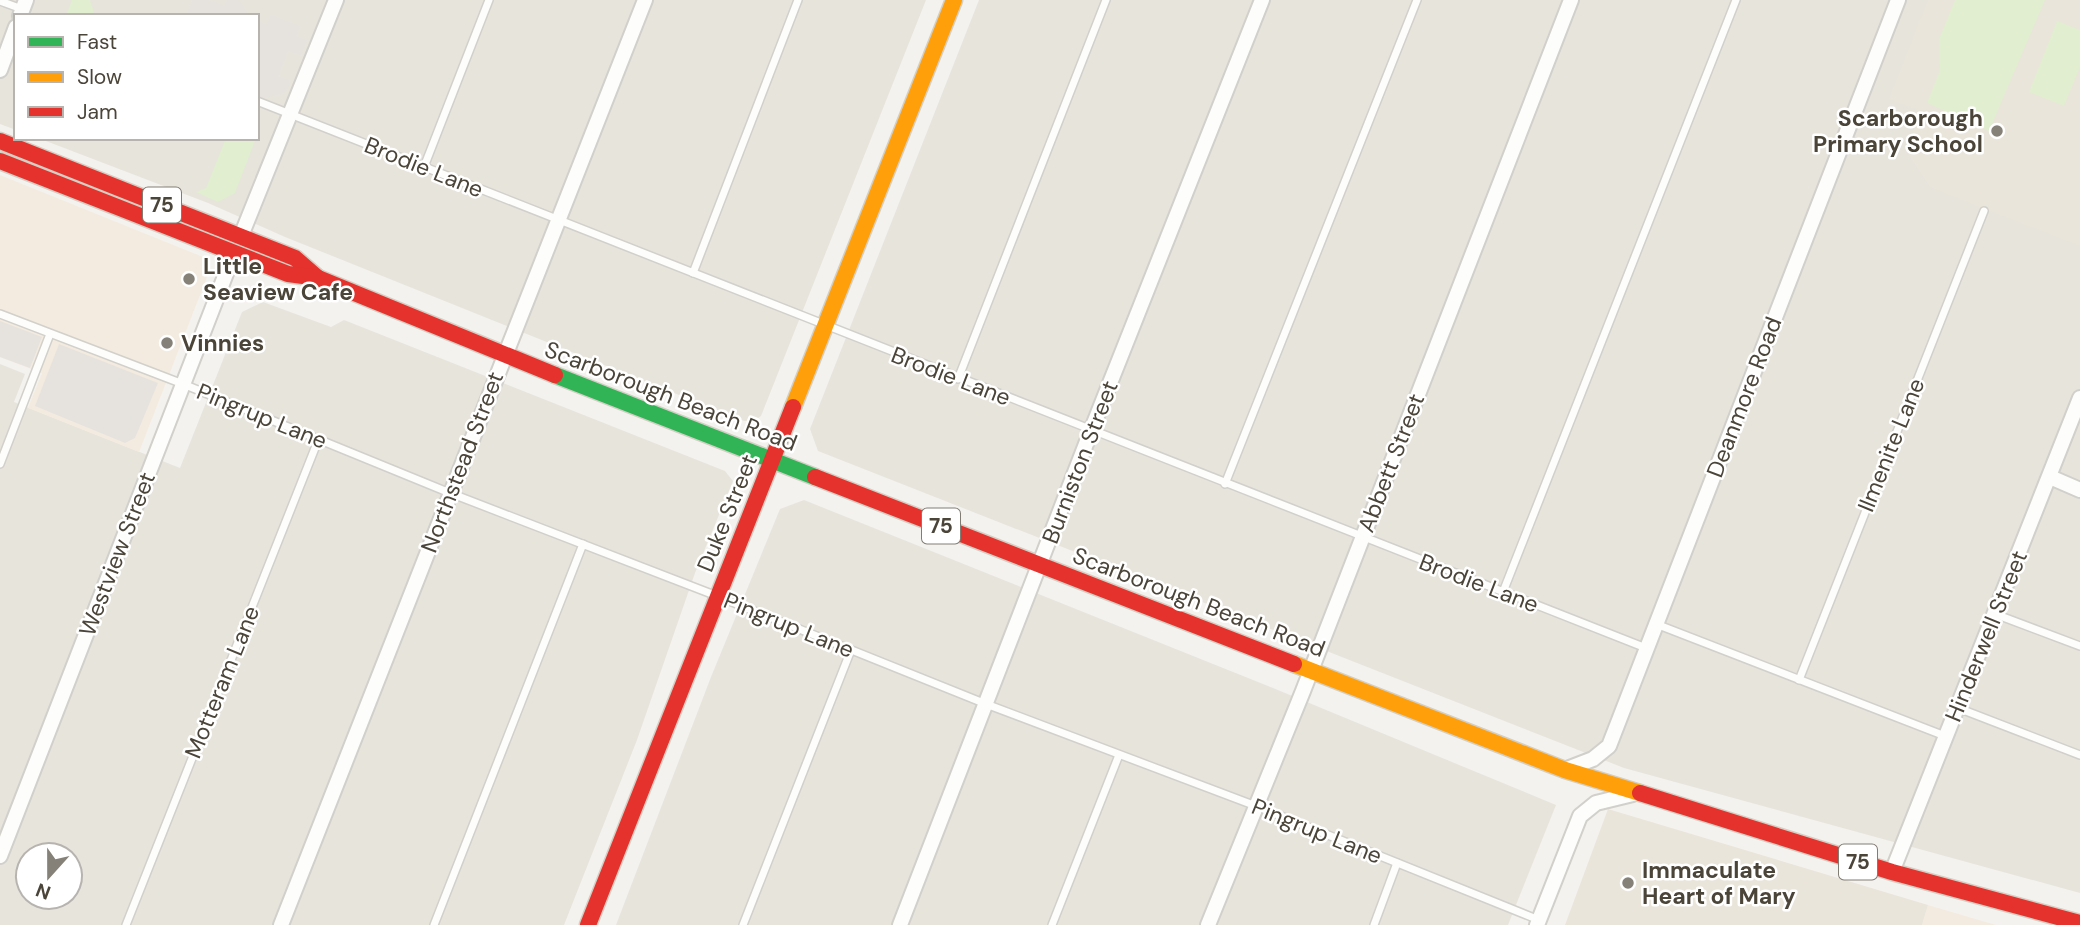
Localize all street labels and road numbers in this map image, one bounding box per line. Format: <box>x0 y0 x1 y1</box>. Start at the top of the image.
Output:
street label: Brodie Lane <box>360 130 488 204</box>
road number: 75 <box>143 188 181 222</box>
street label: Deanmore Road <box>1700 312 1788 482</box>
street label: Scarborough Beach Road <box>540 334 802 458</box>
street label: Brodie Lane <box>887 339 1015 413</box>
street label: Northstead Street <box>414 367 510 557</box>
street label: Ilmenite Lane <box>1851 374 1931 516</box>
street label: Pingrup Lane <box>192 376 332 456</box>
street label: Burniston Street <box>1035 376 1125 548</box>
street label: Abbett Street <box>1351 389 1431 537</box>
street label: Duke Street <box>690 450 764 576</box>
street label: Westview Street <box>72 468 162 640</box>
road number: 75 <box>922 508 960 544</box>
street label: Scarborough Beach Road <box>1068 540 1330 664</box>
street label: Brodie Lane <box>1415 546 1543 620</box>
street label: Hinderwell Street <box>1938 546 2034 726</box>
street label: Pingrup Lane <box>719 585 859 665</box>
street label: Motteram Lane <box>178 601 266 763</box>
street label: Pingrup Lane <box>1247 791 1387 871</box>
road number: 75 <box>1839 844 1877 880</box>

